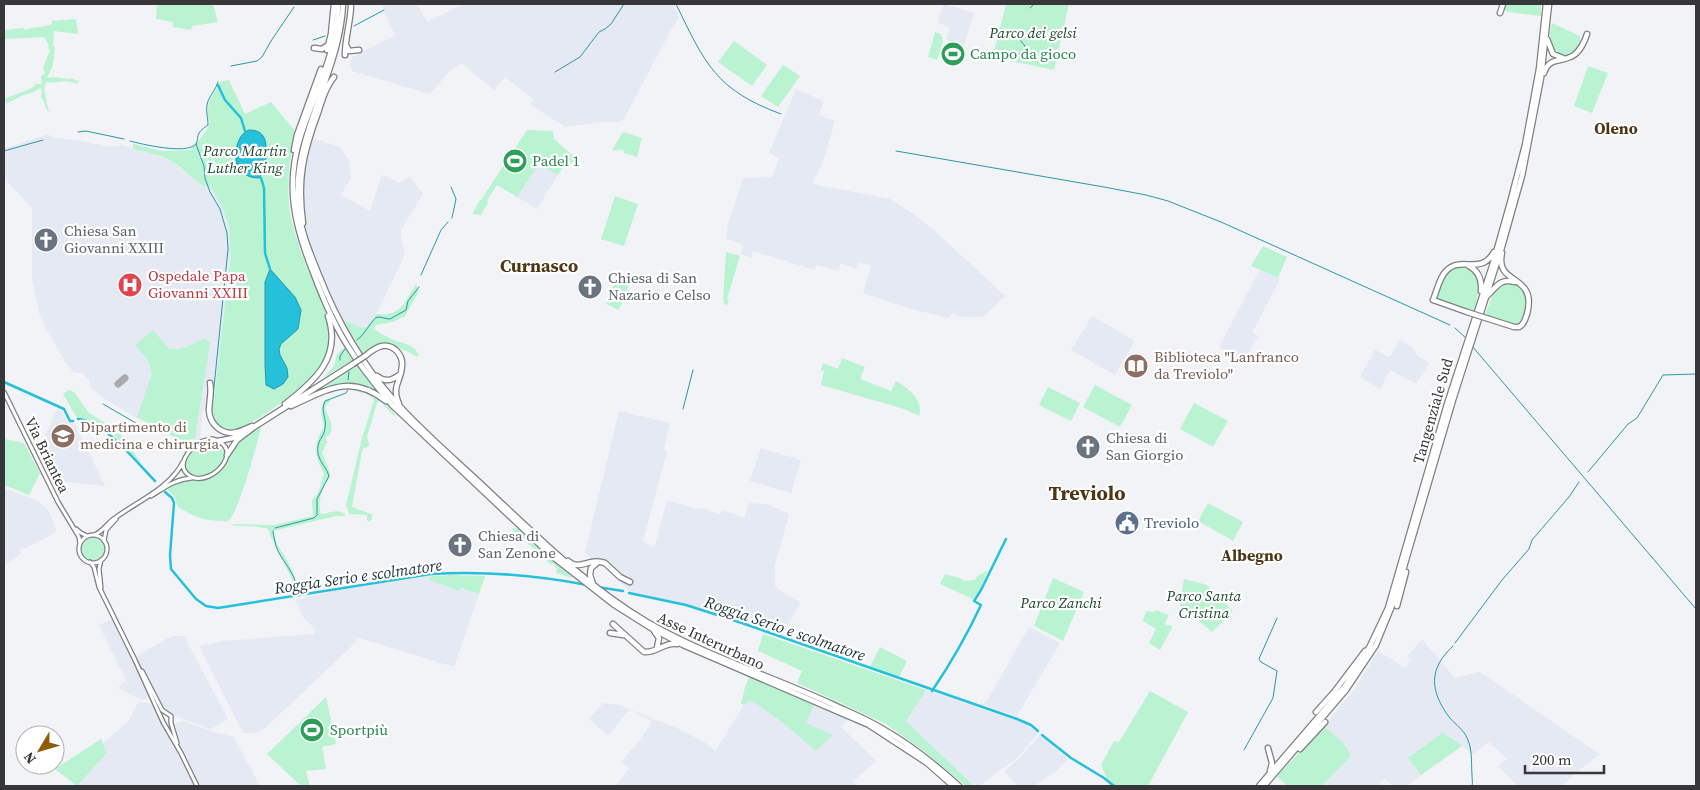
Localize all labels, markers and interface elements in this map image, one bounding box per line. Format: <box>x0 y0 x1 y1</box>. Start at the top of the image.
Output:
park label: Parco dei gelsi <box>988 22 1077 43</box>
sports icon: Campo da gioco <box>940 41 966 67</box>
place label: Campo da gioco <box>970 43 1076 64</box>
district label: Oleno <box>1594 117 1638 139</box>
park label: Parco Martin Luther King <box>202 140 287 178</box>
sports icon: Padel 1 <box>502 148 528 174</box>
place label: Padel 1 <box>532 150 580 171</box>
place label: Chiesa San Giovanni XXIII <box>64 220 164 258</box>
church icon: Chiesa San Giovanni XXIII <box>33 227 59 253</box>
district label: Curnasco <box>500 253 578 278</box>
place label: Ospedale Papa Giovanni XXIII <box>148 265 248 303</box>
place label: Chiesa di San Nazario e Celso <box>608 267 711 305</box>
hospital icon: Ospedale Papa Giovanni XXIII <box>117 272 143 298</box>
church icon: Chiesa di San Nazario e Celso <box>577 274 603 300</box>
place label: Biblioteca "Lanfranco da Treviolo" <box>1154 346 1299 384</box>
library icon: Biblioteca "Lanfranco da Treviolo" <box>1123 353 1149 379</box>
street label: Tangenziale Sud <box>1407 355 1458 466</box>
street label: Via Briantea <box>20 413 75 497</box>
place label: Dipartimento di medicina e chirurgia <box>80 416 219 454</box>
school or university icon: Dipartimento di medicina e chirurgia <box>50 423 76 449</box>
place label: Chiesa di San Giorgio <box>1106 427 1183 465</box>
church icon: Chiesa di San Giorgio <box>1075 434 1101 460</box>
district label: Treviolo <box>1048 479 1126 507</box>
public building icon: Treviolo <box>1114 510 1140 536</box>
place label: Treviolo <box>1144 512 1199 533</box>
place label: Chiesa di San Zenone <box>478 525 556 563</box>
church icon: Chiesa di San Zenone <box>447 532 473 558</box>
district label: Albegno <box>1221 544 1283 566</box>
water label: Roggia Serio e scolmatore <box>272 553 444 599</box>
park label: Parco Santa Cristina <box>1166 585 1242 623</box>
water label: Roggia Serio e scolmatore <box>701 590 869 666</box>
park label: Parco Zanchi <box>1019 592 1102 613</box>
street label: Asse Interurbano <box>654 607 768 675</box>
sports icon: Sportpiù <box>299 717 325 743</box>
place label: Sportpiù <box>330 719 388 740</box>
north arrow <box>15 725 65 775</box>
scale bar <box>1525 742 1604 774</box>
text: N <box>19 748 41 768</box>
text: 200 m <box>1532 749 1572 770</box>

